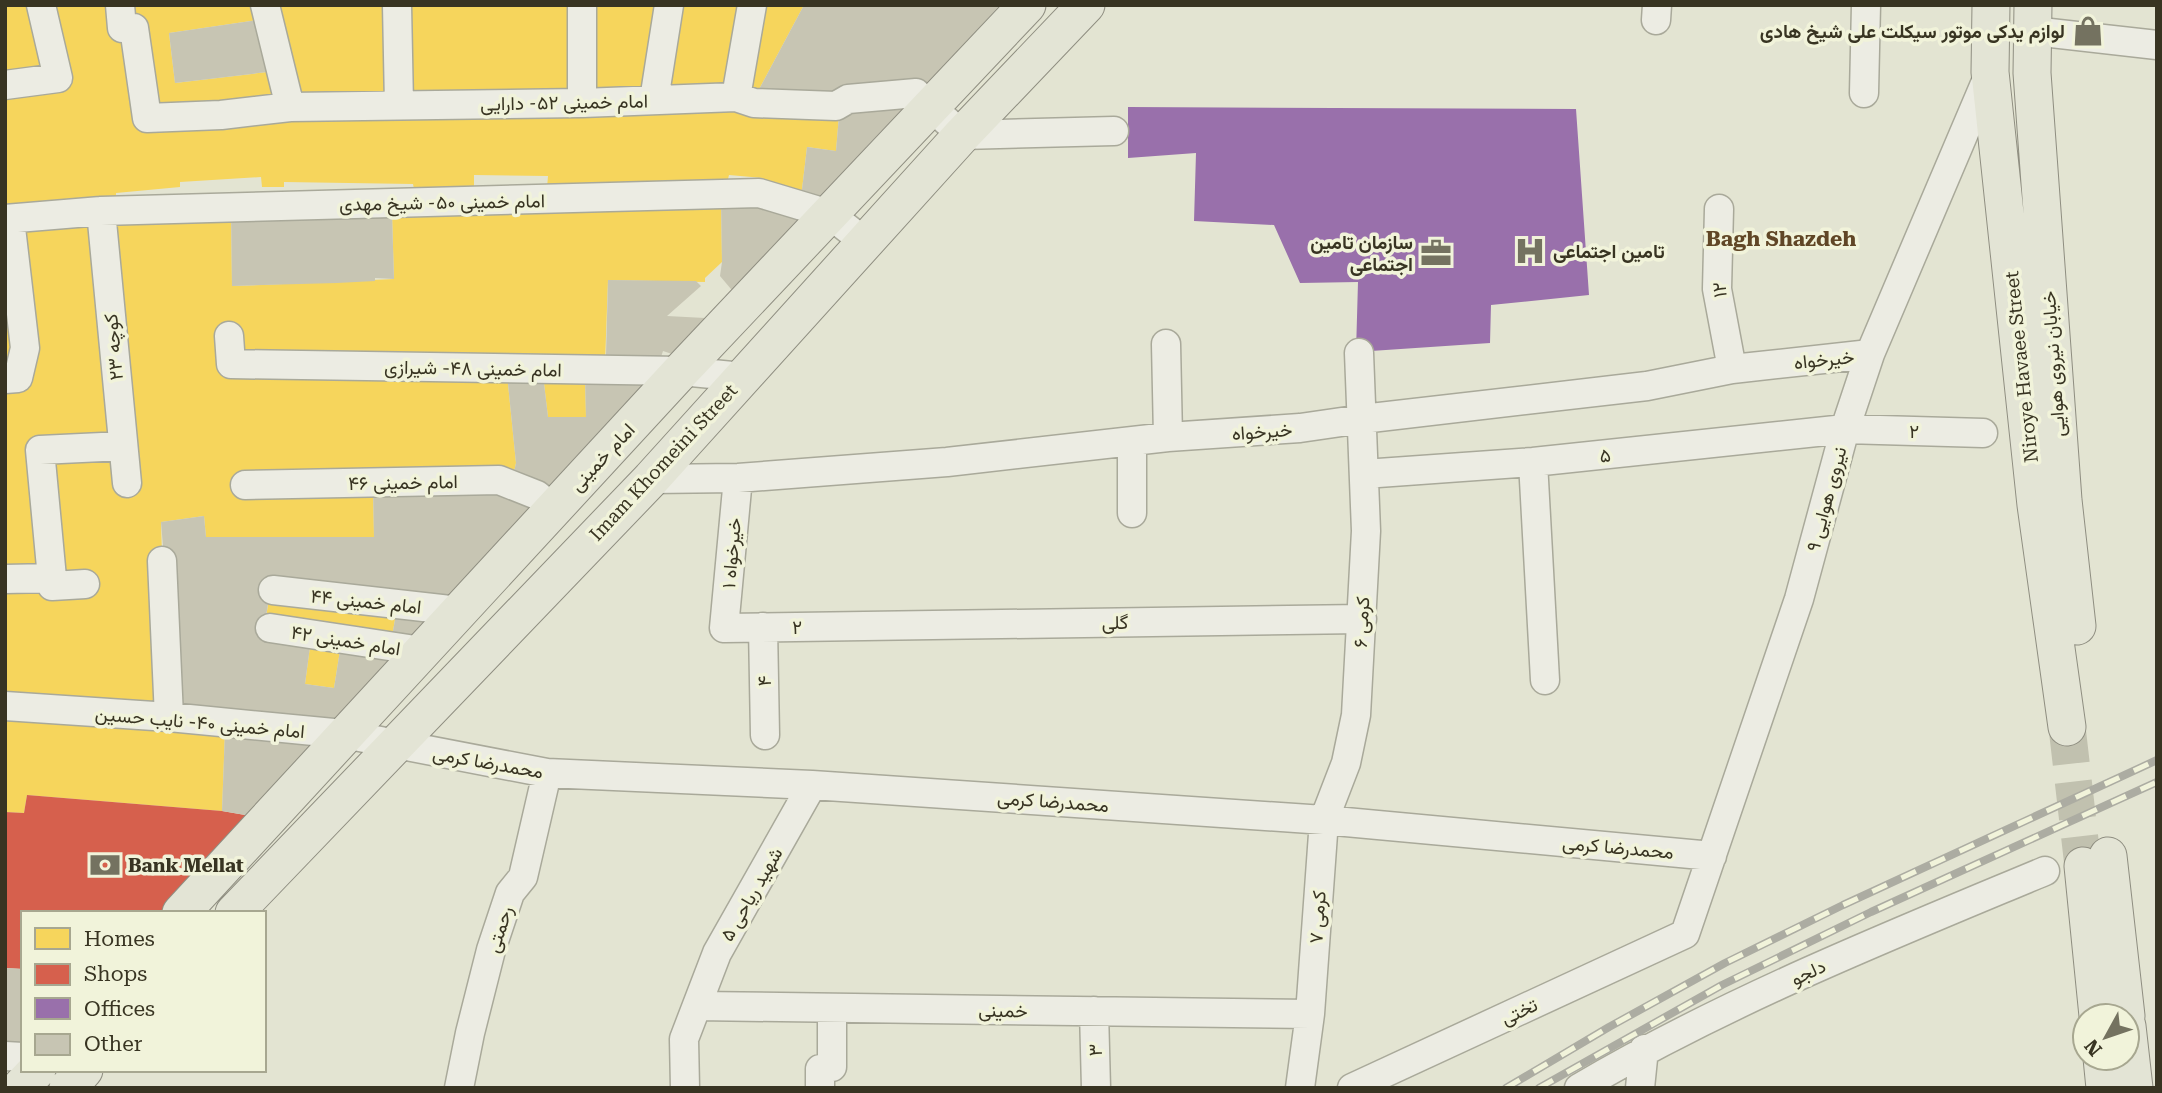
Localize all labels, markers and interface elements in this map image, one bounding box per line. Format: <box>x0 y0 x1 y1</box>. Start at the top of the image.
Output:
shop icon: لوازم یدکی موتور سیکلت علی شیخ هادی <box>2071 14 2105 48</box>
place label: لوازم یدکی موتور سیکلت علی شیخ هادی <box>1760 20 2065 45</box>
street label: امام خمینی ۵۲- دارایی <box>480 90 648 116</box>
street label: امام خمینی ۵۰- شیخ مهدی <box>339 189 545 218</box>
district label: Bagh Shazdeh <box>1706 227 1856 251</box>
place label: سازمان تامین اجتماعی <box>1310 231 1413 276</box>
hospital icon: تامین اجتماعی <box>1513 234 1547 268</box>
office icon: سازمان تامین اجتماعی <box>1419 236 1453 270</box>
place label: تامین اجتماعی <box>1553 240 1665 263</box>
street label: Niroye Havaee Street <box>2000 270 2043 464</box>
street label: ۱۲ <box>1707 281 1732 299</box>
street label: خیابان نیروی هوایی <box>2037 290 2070 438</box>
street label: کوچه ۲۳ <box>99 313 130 381</box>
street label: خیرخواه <box>1793 345 1855 374</box>
street label: امام خمینی ۴۸- شیرازی <box>384 355 562 383</box>
street label: Imam Khomeini Street <box>585 379 742 546</box>
street label: امام خمینی <box>565 418 640 497</box>
street label: خیرخواه <box>1231 418 1293 445</box>
street label: ۲ <box>1909 420 1919 443</box>
street label: ۵ <box>1598 443 1612 468</box>
street label: نیروی هوایی ۹ <box>1801 444 1852 554</box>
street label: امام خمینی ۴۶ <box>348 470 458 496</box>
street label: خیرخواه ۱ <box>717 517 746 589</box>
street label: امام خمینی ۴۴ <box>309 584 423 620</box>
street label: کرمی ۶ <box>1349 596 1374 648</box>
street label: گلی <box>1101 611 1129 634</box>
street label: ۲ <box>792 616 802 639</box>
street label: امام خمینی ۴۲ <box>289 620 402 661</box>
street label: ۴ <box>753 675 776 687</box>
street label: امام خمینی ۴۰- نایب حسین <box>94 702 306 744</box>
street label: محمدرضا کرمی <box>431 741 545 784</box>
street label: محمدرضا کرمی <box>996 786 1110 817</box>
street label: محمدرضا کرمی <box>1561 831 1675 864</box>
street label: ۵ شهید ریاحی <box>715 843 788 945</box>
bank icon: Bank Mellat <box>88 848 122 882</box>
place label: Bank Mellat <box>128 854 244 877</box>
street label: کرمی ۷ <box>1304 890 1331 944</box>
street label: رحمتی <box>481 903 518 955</box>
legend <box>21 911 266 1072</box>
text: Homes <box>84 927 155 951</box>
street label: دلجو <box>1787 954 1829 990</box>
text: Shops <box>84 962 147 986</box>
street label: تختی <box>1497 993 1541 1030</box>
text: Offices <box>84 997 155 1021</box>
street label: خمینی <box>978 999 1028 1022</box>
north arrow <box>2071 1002 2141 1072</box>
text: Other <box>84 1032 143 1056</box>
text: N <box>2080 1034 2107 1061</box>
street label: ۳ <box>1084 1044 1107 1056</box>

